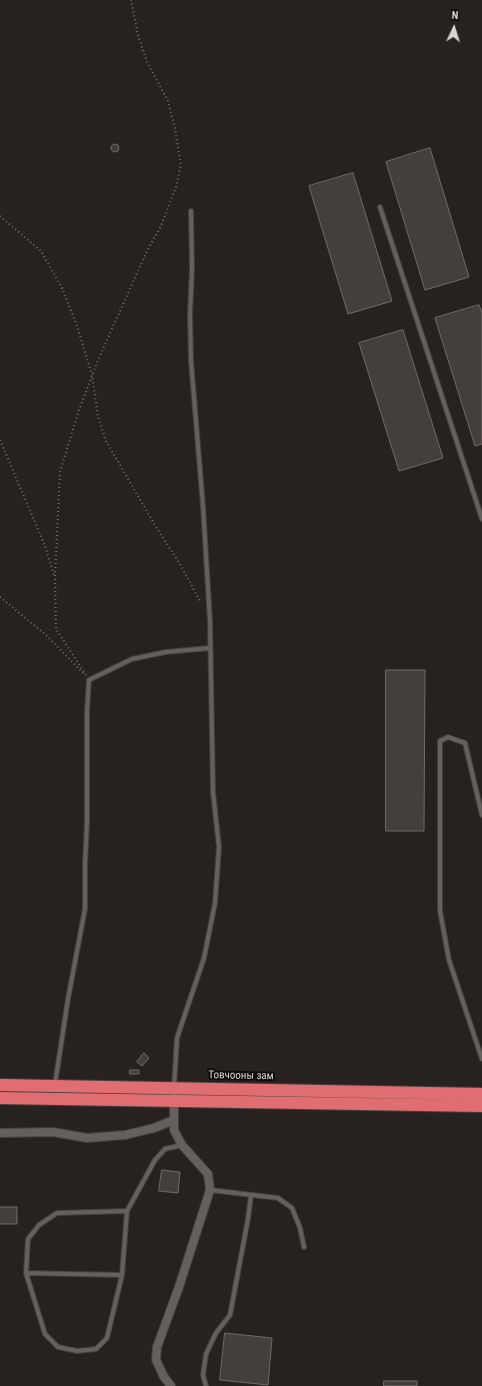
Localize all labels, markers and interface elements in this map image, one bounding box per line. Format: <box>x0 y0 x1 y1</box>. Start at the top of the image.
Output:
north arrow <box>434 8 474 48</box>
text: N <box>451 9 459 22</box>
street label: Товчооны зам <box>208 1069 274 1083</box>

